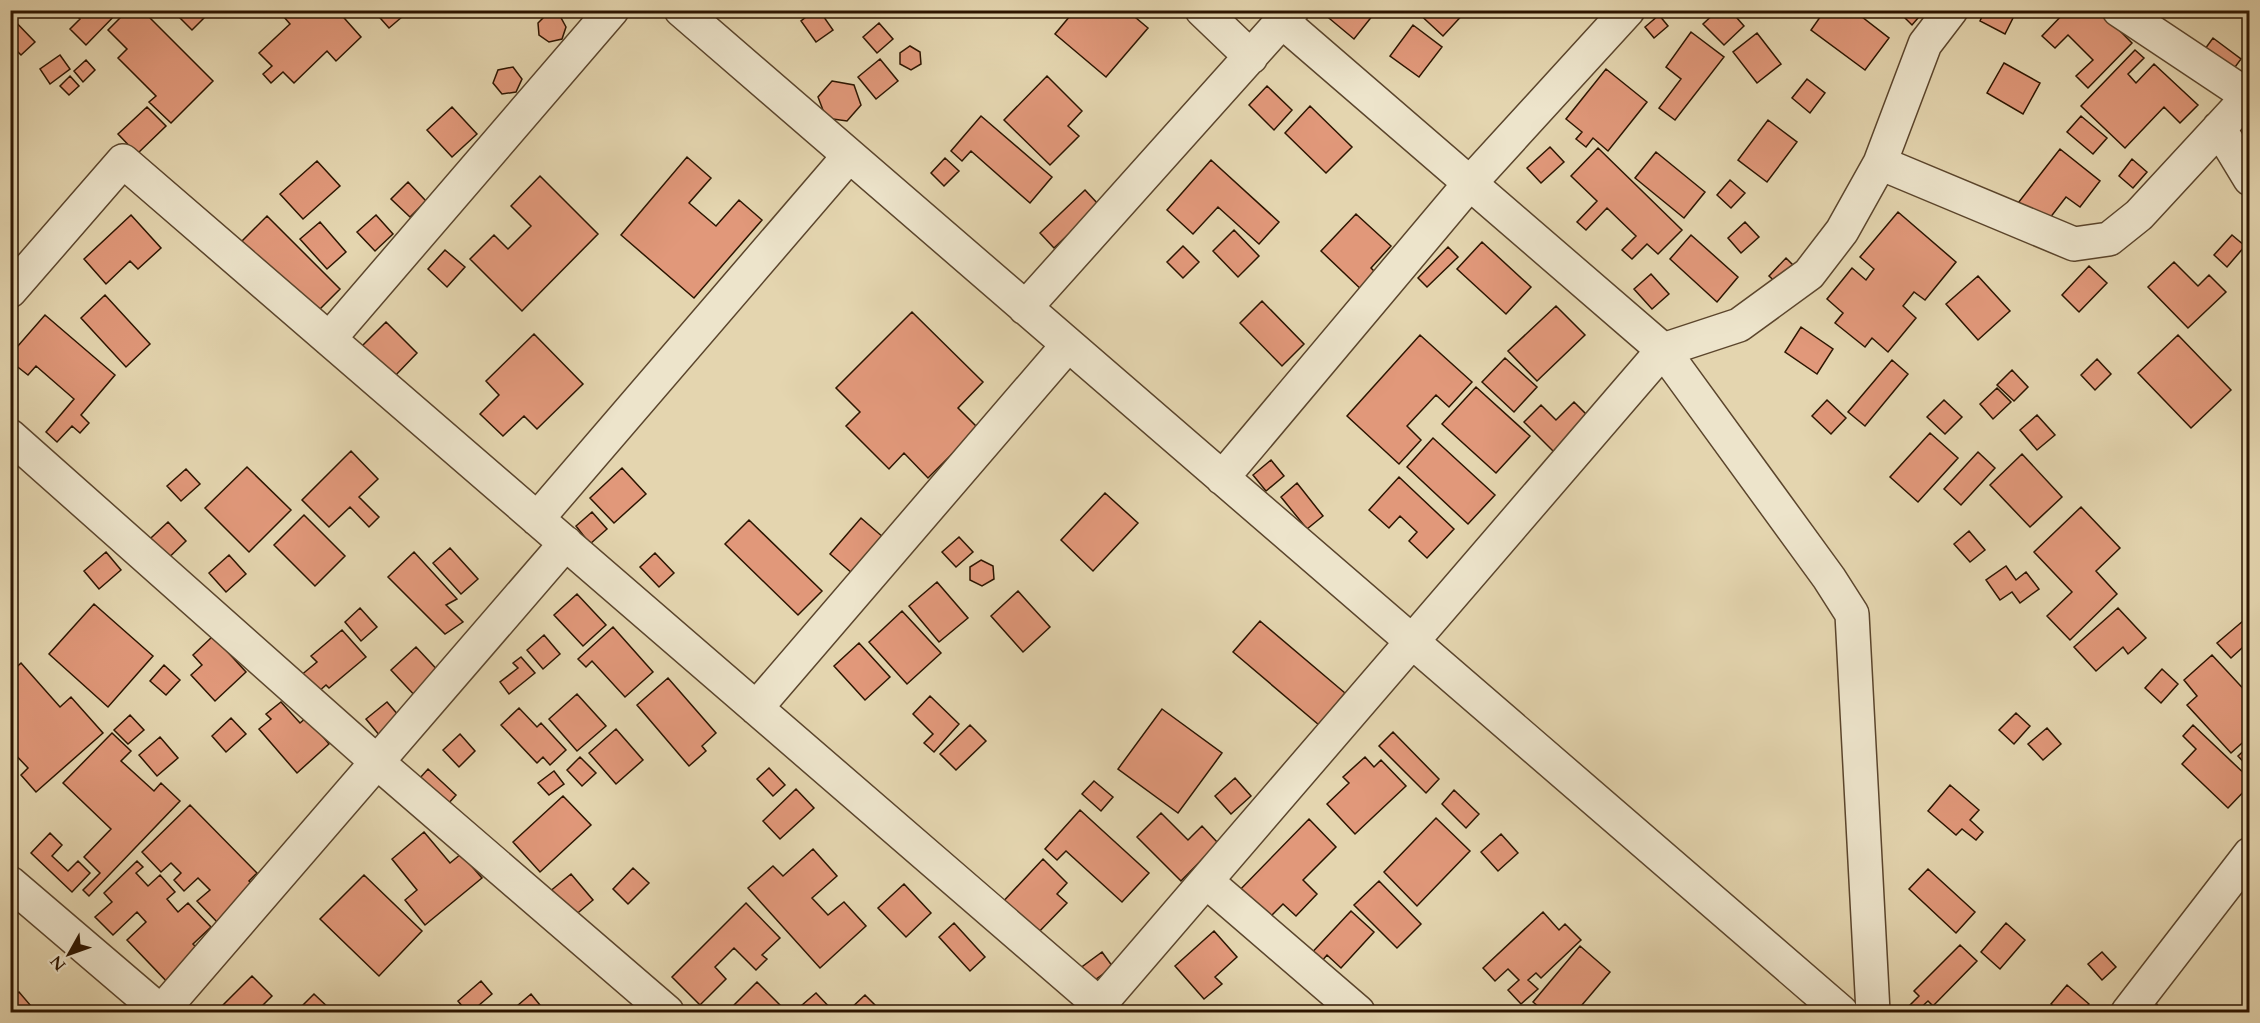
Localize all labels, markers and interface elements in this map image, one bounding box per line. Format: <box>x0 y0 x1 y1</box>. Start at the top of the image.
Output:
north arrow <box>39 924 99 984</box>
text: N <box>45 951 71 975</box>

